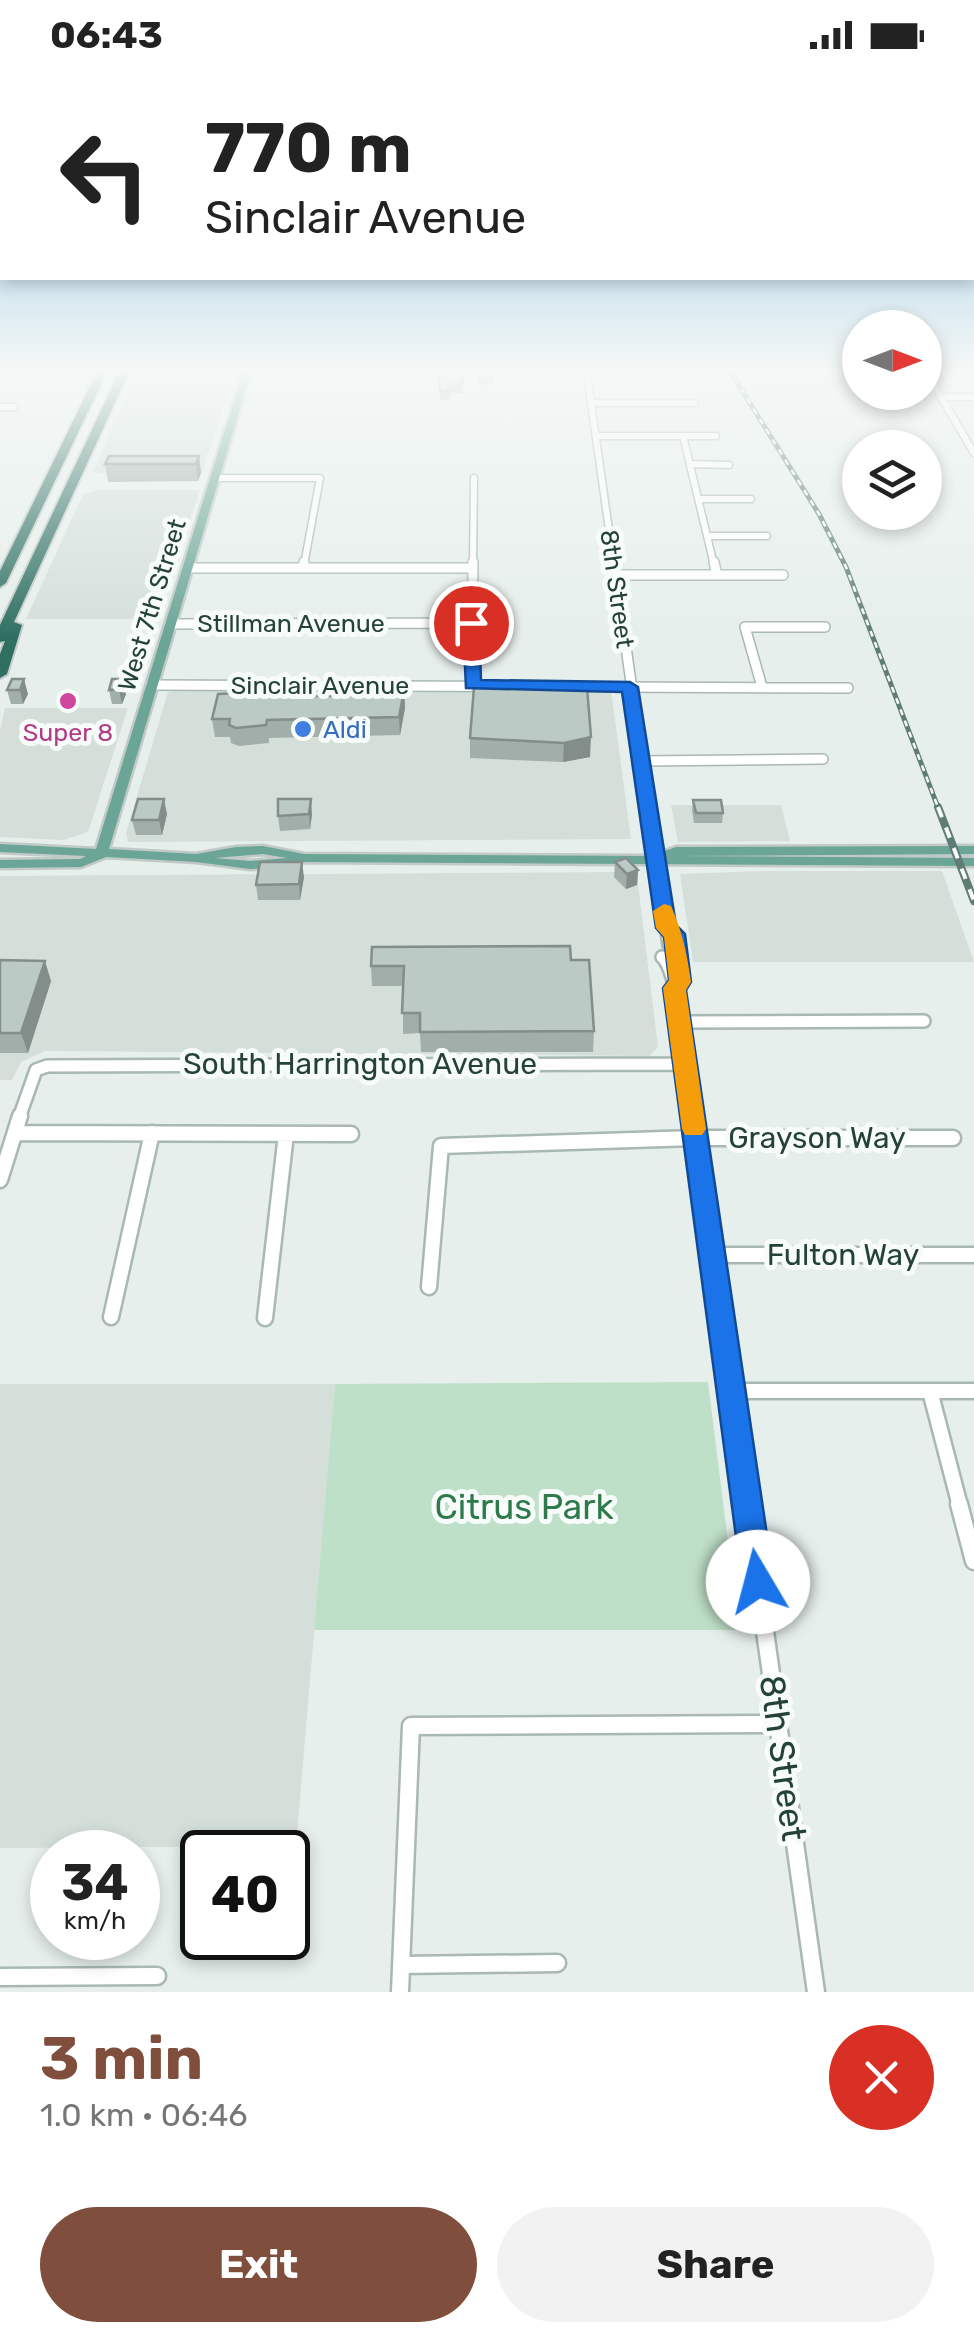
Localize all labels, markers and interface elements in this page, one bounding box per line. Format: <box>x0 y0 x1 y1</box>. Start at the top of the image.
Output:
text: 06:43 <box>50 12 163 58</box>
text: 770 m <box>205 107 412 190</box>
icon: left <box>40 110 170 240</box>
text: Sinclair Avenue <box>205 191 526 244</box>
north arrow <box>842 310 942 410</box>
map controls <box>842 310 942 530</box>
button: layers <box>842 430 942 530</box>
street label: West 7th Street <box>112 515 192 695</box>
street label: 8th Street <box>594 528 640 650</box>
pin <box>429 581 514 666</box>
icon: arrive <box>444 596 499 651</box>
street label: Stillman Avenue <box>197 609 385 638</box>
street label: Sinclair Avenue <box>231 671 409 700</box>
marker: Super 8 <box>57 690 79 712</box>
place label: Aldi <box>323 715 367 744</box>
place label: Super 8 <box>23 718 113 747</box>
marker: Aldi <box>292 718 314 740</box>
street label: South Harrington Avenue <box>183 1046 537 1082</box>
street label: Grayson Way <box>728 1120 906 1156</box>
street label: Fulton Way <box>767 1237 919 1273</box>
park label: Citrus Park <box>434 1486 614 1528</box>
position arrow <box>706 1530 810 1634</box>
street label: 8th Street <box>751 1672 815 1844</box>
speed limit sign: 40 <box>180 1830 310 1960</box>
text: 34 <box>61 1853 129 1913</box>
text: km/h <box>64 1906 126 1935</box>
text: 3 min <box>40 2023 203 2094</box>
button: close <box>829 2025 934 2130</box>
text: 1.0 km · 06:46 <box>40 2096 248 2134</box>
button: Exit <box>40 2207 477 2322</box>
button: Share <box>497 2207 934 2322</box>

